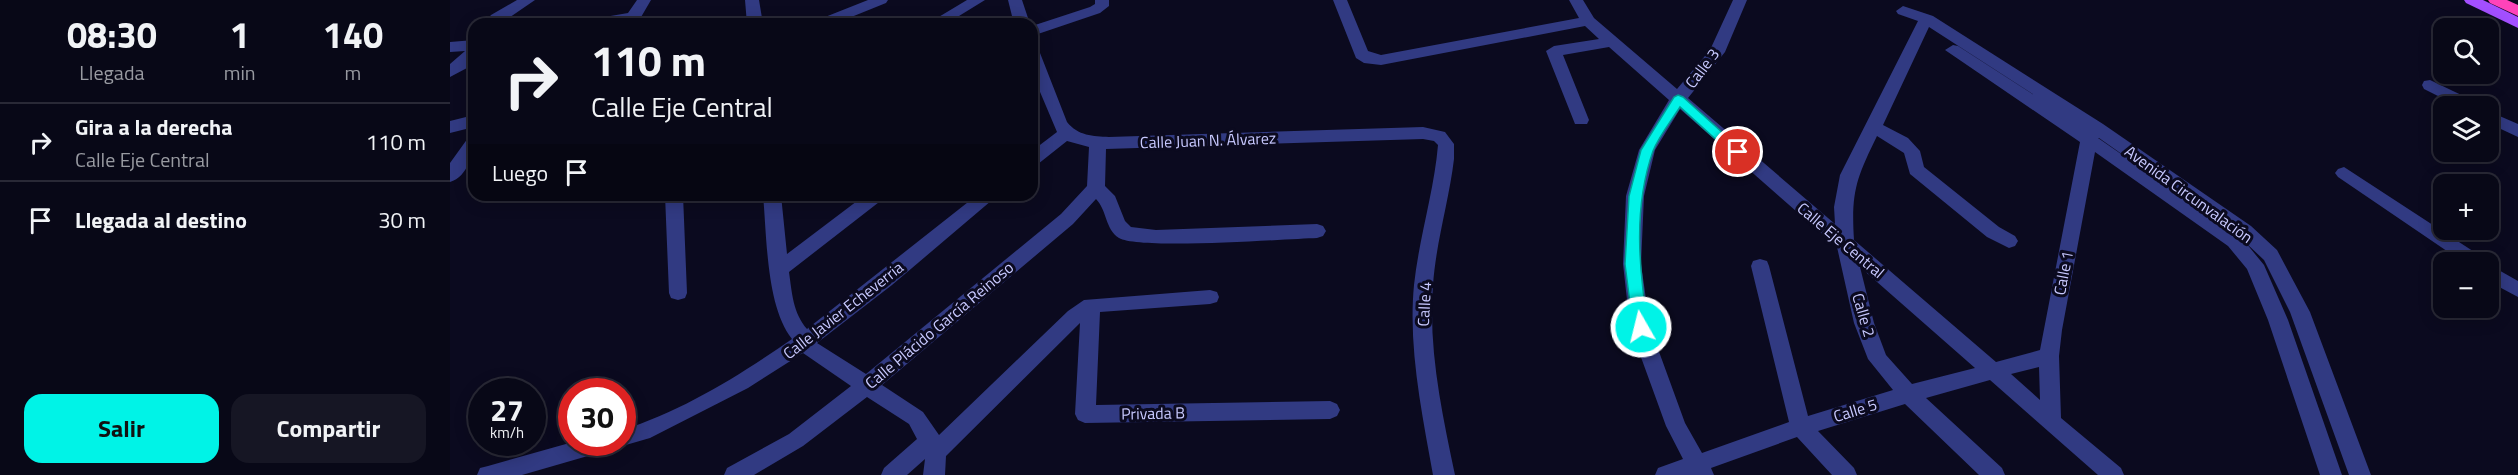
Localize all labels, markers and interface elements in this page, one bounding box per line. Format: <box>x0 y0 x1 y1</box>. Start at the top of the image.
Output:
text: 08:30 <box>67 7 157 62</box>
text: 1 <box>230 7 250 62</box>
text: 140 <box>323 7 383 62</box>
map controls <box>2433 18 2499 318</box>
button: search <box>2433 18 2499 84</box>
text: 110 m <box>591 28 706 92</box>
icon: right <box>492 42 570 120</box>
street label: Calle 3 <box>1679 43 1725 93</box>
text: Llegada <box>79 57 144 88</box>
text: min <box>224 57 256 88</box>
text: m <box>344 57 361 88</box>
text: Calle Eje Central <box>591 86 773 127</box>
button: layers <box>2433 96 2499 162</box>
text: Gira a la derecha <box>75 110 232 144</box>
text: 110 m <box>366 125 426 159</box>
icon: right <box>24 126 57 159</box>
street label: Calle Juan N. Álvarez <box>1139 126 1277 154</box>
pin <box>1712 126 1763 177</box>
icon: arrive <box>1721 135 1754 168</box>
street label: Avenida Circunvalación <box>2120 139 2258 249</box>
text: Calle Eje Central <box>75 144 210 175</box>
text: Luego <box>492 156 548 190</box>
icon: arrive <box>560 156 593 189</box>
button: + <box>2433 174 2499 240</box>
street label: Calle Eje Central <box>1792 196 1890 284</box>
text: Llegada al destino <box>75 203 247 237</box>
text: 30 m <box>378 203 426 237</box>
icon: arrive <box>24 204 57 237</box>
street label: Calle 1 <box>2047 249 2079 297</box>
button: − <box>2433 252 2499 318</box>
street label: Calle Javier Echeverria <box>778 255 908 365</box>
street label: Calle Plácido García Reinoso <box>860 256 1018 394</box>
street label: Calle 4 <box>1411 281 1437 327</box>
street label: Calle 2 <box>1846 290 1882 340</box>
position arrow <box>1609 295 1673 359</box>
speed limit sign: 30 <box>558 378 636 456</box>
text: 27 <box>490 387 524 433</box>
street label: Calle 5 <box>1830 392 1880 428</box>
button: Salir <box>24 394 219 463</box>
button: Compartir <box>231 394 426 463</box>
street label: Privada B <box>1121 400 1185 426</box>
text: km/h <box>490 421 524 444</box>

